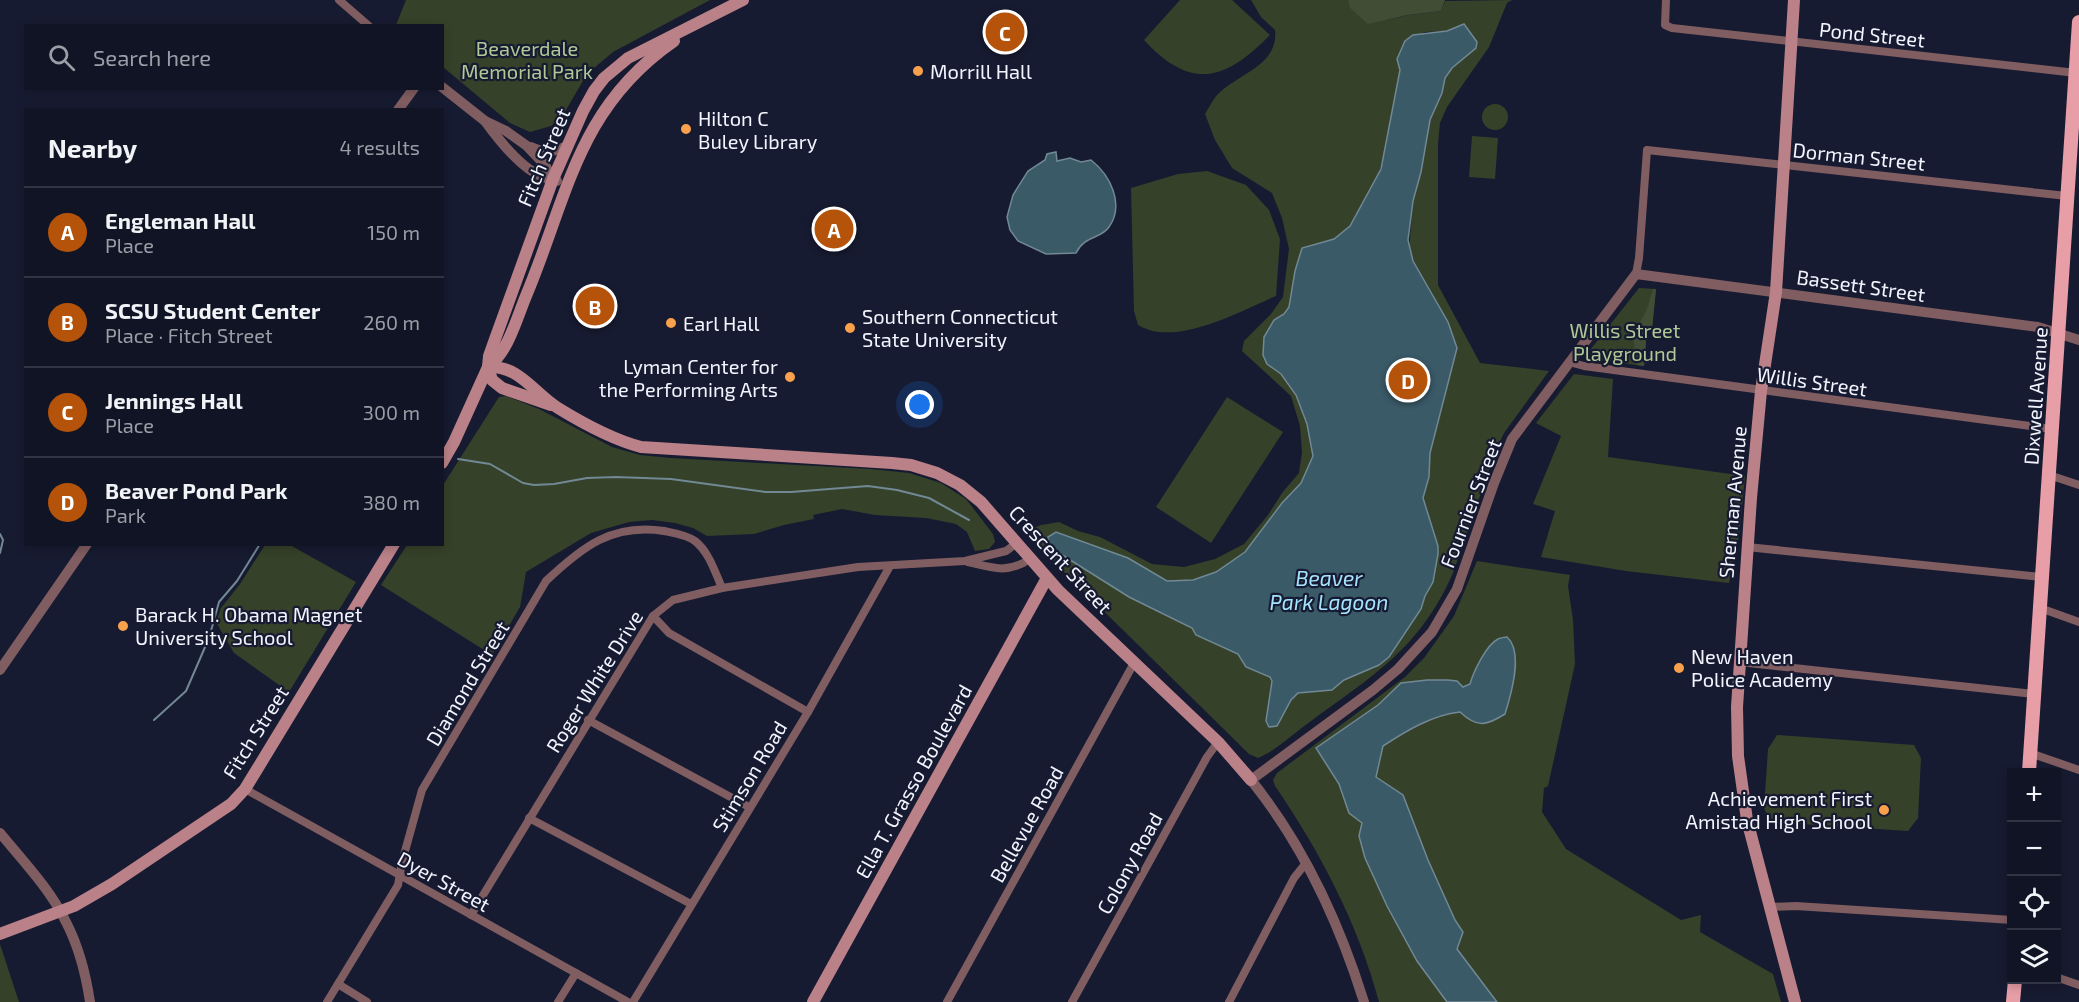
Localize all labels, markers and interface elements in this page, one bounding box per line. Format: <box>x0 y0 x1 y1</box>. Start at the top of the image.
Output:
pin: C <box>986 9 1024 54</box>
street label: Pond Street <box>1818 17 1926 52</box>
search box <box>24 24 444 90</box>
park label: Beaverdale Memorial Park <box>461 36 593 83</box>
icon: search <box>45 41 78 74</box>
text: Search here <box>93 44 211 70</box>
place label: Morrill Hall <box>930 59 1032 83</box>
marker: Morrill Hall <box>911 64 925 78</box>
street label: Fitch Street <box>511 104 575 210</box>
place label: Hilton C Buley Library <box>698 106 818 153</box>
marker: Hilton C Buley Library <box>679 122 693 136</box>
text: Nearby <box>48 132 137 163</box>
text: 4 results <box>340 135 420 159</box>
street label: Dorman Street <box>1792 137 1927 175</box>
pin: A <box>814 206 854 252</box>
text: Engleman Hall <box>105 207 255 233</box>
text: A <box>61 220 74 244</box>
text: 150 m <box>367 220 420 244</box>
text: Place <box>105 233 154 257</box>
street label: Bassett Street <box>1795 264 1927 306</box>
pin: B <box>576 284 614 328</box>
text: SCSU Student Center <box>105 297 320 323</box>
place label: Southern Connecticut State University <box>862 304 1058 351</box>
text: B <box>61 310 74 334</box>
text: 260 m <box>363 310 420 334</box>
place label: Earl Hall <box>683 311 759 335</box>
marker: Earl Hall <box>664 316 678 330</box>
park label: Willis Street Playground <box>1570 318 1681 365</box>
marker: Southern Connecticut State University <box>843 321 857 335</box>
text: Place · Fitch Street <box>105 323 273 347</box>
street label: Dixwell Avenue <box>2018 326 2052 466</box>
place label: Lyman Center for the Performing Arts <box>599 354 778 401</box>
pin: D <box>1388 358 1428 403</box>
street label: Willis Street <box>1755 361 1869 401</box>
marker: Lyman Center for the Performing Arts <box>783 370 797 384</box>
text: Jennings Hall <box>105 387 243 413</box>
your location <box>905 390 934 419</box>
text: C <box>62 400 73 424</box>
text: 300 m <box>363 400 420 424</box>
text: Place <box>105 413 154 437</box>
street label: Sherman Avenue <box>1713 425 1751 579</box>
street label: Fournier Street <box>1434 435 1506 571</box>
text: Beaver Pond Park <box>105 477 288 503</box>
text: D <box>61 490 74 514</box>
text: 380 m <box>363 490 420 514</box>
street label: Crescent Street <box>1005 500 1118 619</box>
text: Park <box>105 503 146 527</box>
water label: Beaver Park Lagoon <box>1270 565 1388 614</box>
place label: Barack H. Obama Magnet University School <box>135 602 363 649</box>
street label: Roger White Drive <box>541 605 647 757</box>
street label: Diamond Street <box>420 616 514 750</box>
marker: Barack H. Obama Magnet University School <box>116 619 130 633</box>
place label: New Haven Police Academy <box>1691 644 1833 691</box>
marker: New Haven Police Academy <box>1672 661 1686 675</box>
street label: Ella T. Grasso Boulevard <box>850 680 976 882</box>
street label: Fitch Street <box>217 681 293 783</box>
street label: Stimson Road <box>707 716 791 836</box>
street label: Bellevue Road <box>984 762 1068 886</box>
map controls <box>2007 768 2061 984</box>
button: + <box>2007 768 2061 822</box>
place label: Achievement First Amistad High School <box>1686 786 1872 833</box>
marker: Achievement First Amistad High School <box>1877 803 1891 817</box>
street label: Colony Road <box>1091 808 1167 918</box>
button: − <box>2007 822 2061 876</box>
street label: Dyer Street <box>394 846 495 916</box>
button: locate <box>2007 876 2061 930</box>
button: layers <box>2007 930 2061 984</box>

